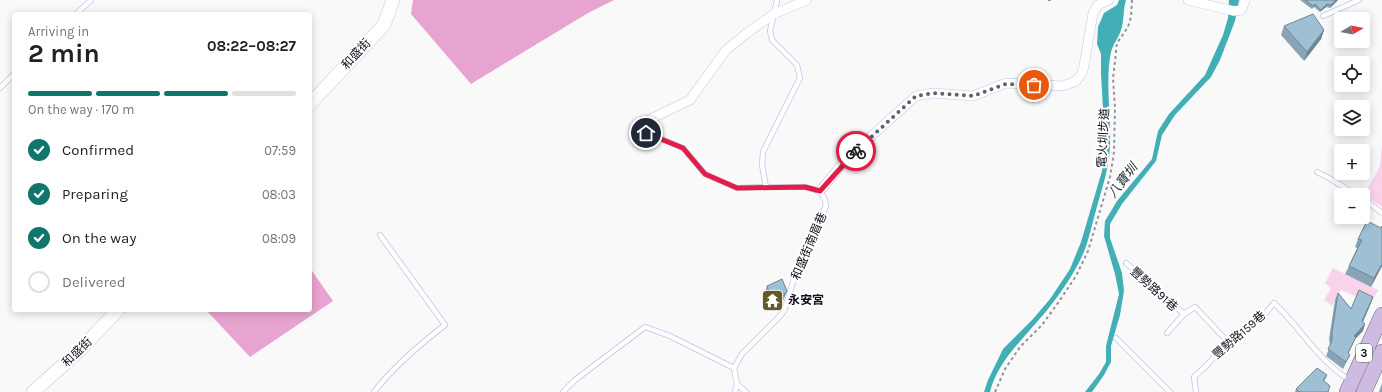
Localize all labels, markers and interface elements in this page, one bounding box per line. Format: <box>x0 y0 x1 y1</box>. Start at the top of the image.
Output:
north arrow <box>1334 12 1370 48</box>
map controls <box>1334 12 1370 224</box>
text: Arriving in <box>28 24 89 39</box>
street label: 和盛街 <box>339 36 373 72</box>
text: 08:22–08:27 <box>207 37 296 55</box>
text: 2 min <box>28 38 100 69</box>
button: locate <box>1334 56 1370 92</box>
pin <box>1017 68 1051 102</box>
icon: bag <box>1023 74 1045 96</box>
button: layers <box>1334 100 1370 136</box>
text: On the way · 170 m <box>28 102 134 117</box>
street label: 電火圳步道 <box>1094 108 1112 168</box>
pin <box>629 116 663 150</box>
icon: home <box>635 122 657 144</box>
courier <box>836 131 876 171</box>
icon: check <box>28 139 50 161</box>
icon: bike <box>845 140 867 162</box>
text: Confirmed <box>62 141 134 159</box>
text: 07:59 <box>264 143 296 158</box>
button: + <box>1334 144 1370 180</box>
water label: 八寶圳 <box>1104 159 1142 200</box>
icon: check <box>28 183 50 205</box>
text: Preparing <box>62 185 128 203</box>
text: 08:03 <box>262 187 296 202</box>
button: − <box>1334 188 1370 224</box>
street label: 和盛街南眉巷 <box>788 210 830 282</box>
icon: check <box>28 227 50 249</box>
text: On the way <box>62 229 136 247</box>
text: 08:09 <box>262 231 296 246</box>
street label: 豐勢路91巷 <box>1127 264 1181 314</box>
text: Delivered <box>62 273 126 291</box>
temple icon: 永安宮 <box>760 287 786 313</box>
place label: 永安宮 <box>788 293 824 307</box>
street label: 豐勢路159巷 <box>1210 308 1268 362</box>
street label: 和盛街 <box>59 334 95 370</box>
road number: 3 <box>1356 344 1372 362</box>

